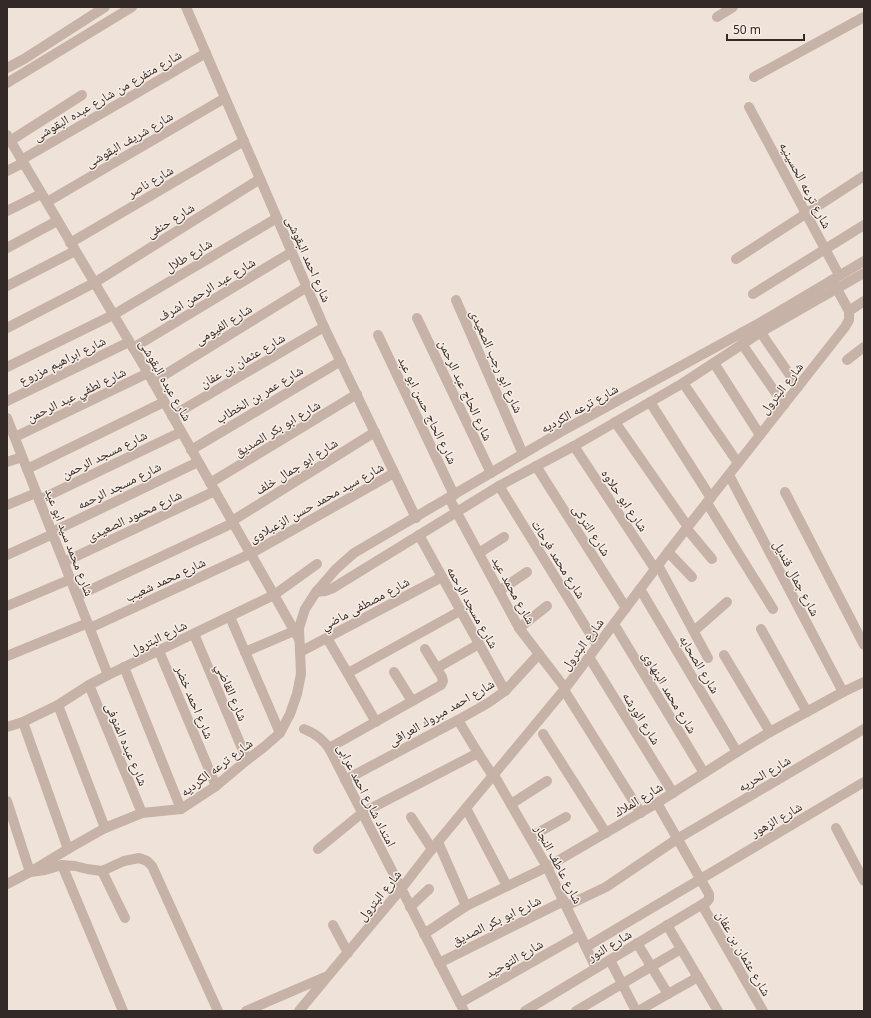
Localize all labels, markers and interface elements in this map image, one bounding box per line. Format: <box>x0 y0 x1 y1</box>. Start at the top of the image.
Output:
scale bar <box>727 16 804 42</box>
text: 50 m <box>733 21 761 38</box>
street label: شارع متفرع من شارع عبده البقوشى <box>29 45 185 146</box>
street label: شارع شريف البقوشى <box>82 107 177 172</box>
street label: شارع ترعه الحسينيه <box>775 138 836 232</box>
street label: شارع ناصر <box>123 161 177 203</box>
street label: شارع حنفى <box>142 198 198 243</box>
street label: شارع احمد البقوشى <box>281 213 336 305</box>
street label: شارع طلال <box>161 234 216 277</box>
street label: شارع عبد الرحمن اشرف <box>154 253 259 326</box>
street label: شارع الفيومى <box>191 299 256 350</box>
street label: شارع ابو رجب الصعيدى <box>465 306 528 416</box>
street label: شارع عثمان بن عفان <box>196 328 289 393</box>
street label: شارع ابراهيم مزروع <box>15 331 109 390</box>
street label: شارع عبده البقوشى <box>134 336 197 425</box>
street label: شارع الحاج عبد الرحمن <box>434 336 497 444</box>
street label: شارع الحاج حسن ابو عبد <box>393 353 462 467</box>
street label: شارع البترول <box>755 358 808 418</box>
street label: شارع عمر بن الخطاب <box>212 361 307 428</box>
street label: شارع لطفي عبد الرحمن <box>23 362 130 428</box>
street label: شارع ترعه الكرديه <box>537 379 622 438</box>
street label: شارع ابو بكر الصديق <box>231 395 324 462</box>
street label: شارع مسجد الرحمن <box>58 425 150 483</box>
street label: شارع ابو جمال خلف <box>251 433 341 499</box>
street label: شارع مسجد الرحمه <box>74 457 164 514</box>
street label: شارع سيد محمد حسن الزعبلاوى <box>245 457 387 548</box>
street label: شارع ابو حلاوه <box>597 465 653 535</box>
street label: شارع محمود الصعيدى <box>83 485 185 546</box>
street label: شارع محمد سيد ابو عيد <box>40 486 99 599</box>
street label: شارع التركى <box>568 501 615 560</box>
street label: شارع محمد فرحات <box>527 516 590 602</box>
street label: شارع جمال قنديل <box>769 537 825 620</box>
street label: شارع محمد شعيب <box>122 552 209 606</box>
street label: شارع محمد عيد <box>487 553 540 628</box>
street label: شارع مسجد الرحمه <box>442 563 503 652</box>
street label: شارع مصطفى ماضي <box>317 572 414 636</box>
street label: شارع البترول <box>556 614 608 675</box>
street label: شارع البترول <box>126 615 190 659</box>
street label: شارع الصحابه <box>675 631 725 697</box>
street label: شارع محمد البنهاوى <box>637 647 702 737</box>
street label: شارع القاضي <box>210 660 252 725</box>
street label: شارع احمد خضر <box>170 662 219 742</box>
street label: شارع احمد مبروك العراقى <box>385 674 498 751</box>
street label: شارع الورشه <box>618 688 665 749</box>
street label: شارع عبده المنوفى <box>100 700 153 789</box>
street label: شارع ترعه الكرديه <box>176 734 257 801</box>
street label: امتداد شارع احمد عرابى <box>332 740 401 850</box>
street label: شارع الحريه <box>734 751 794 796</box>
street label: شارع الملاك <box>610 777 667 822</box>
street label: شارع الزهور <box>746 797 806 842</box>
street label: شارع عاطف النجار <box>529 820 587 907</box>
street label: شارع البترول <box>353 865 406 925</box>
street label: شارع ابو بكر الصديق <box>448 891 544 950</box>
street label: شارع عثمان بن عفان <box>711 907 776 1000</box>
street label: شارع النور <box>583 925 635 967</box>
street label: شارع التوحيد <box>482 934 547 983</box>

